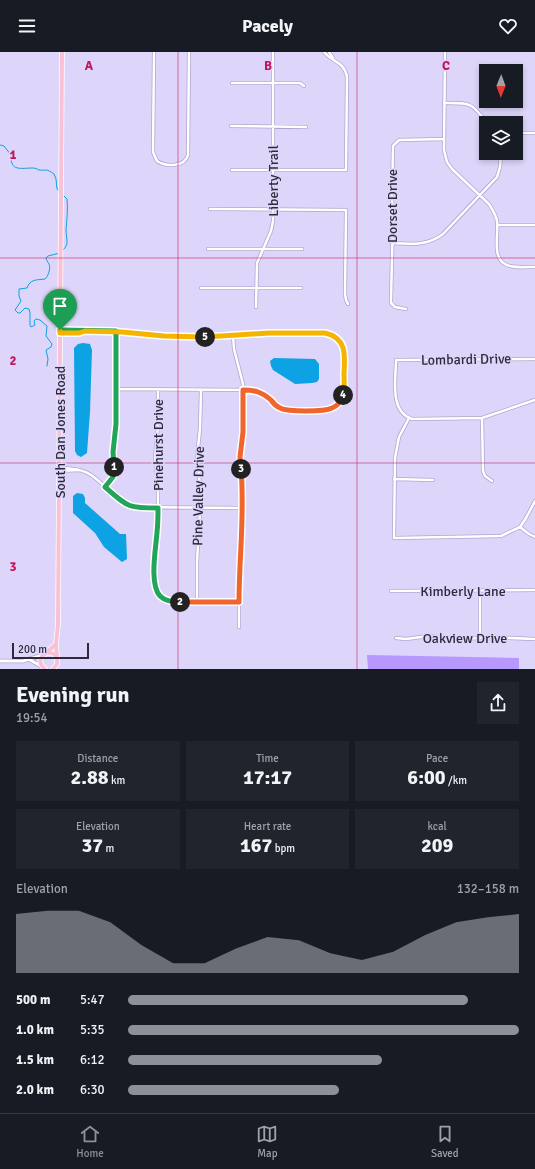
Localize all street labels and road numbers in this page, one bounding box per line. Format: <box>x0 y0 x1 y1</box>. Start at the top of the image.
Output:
street label: Liberty Trail <box>265 145 282 217</box>
street label: Dorset Drive <box>384 169 401 243</box>
street label: Lombardi Drive <box>421 350 511 369</box>
street label: South Dan Jones Road <box>52 366 69 498</box>
street label: Pinehurst Drive <box>150 399 167 491</box>
street label: Pine Valley Drive <box>189 446 208 546</box>
street label: Kimberly Lane <box>420 583 506 600</box>
street label: Oakview Drive <box>423 630 507 647</box>

